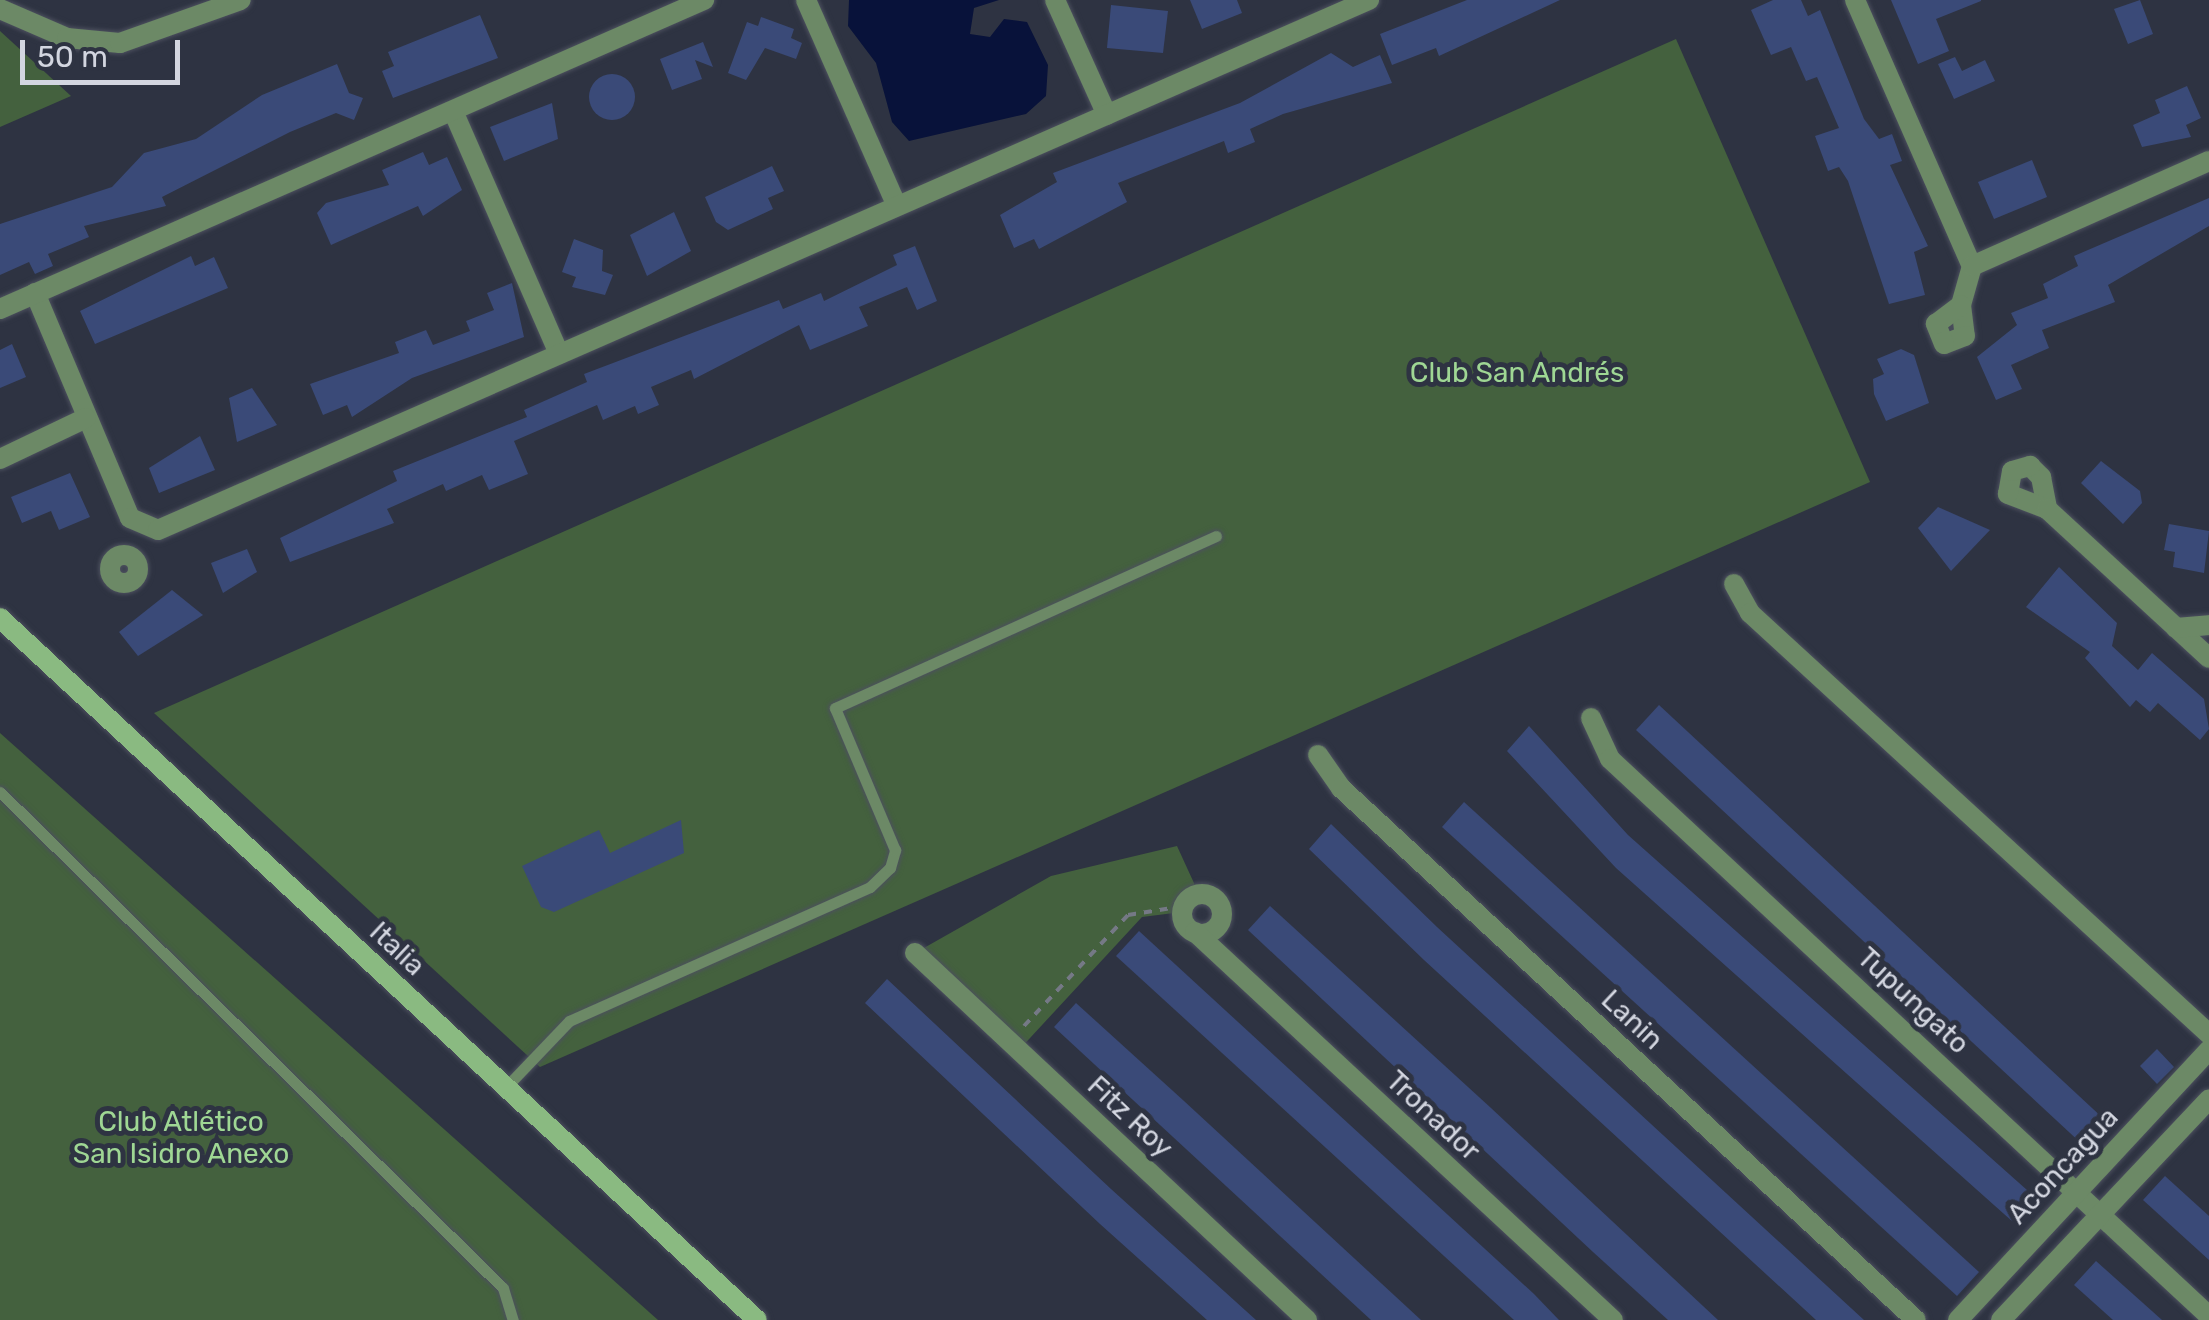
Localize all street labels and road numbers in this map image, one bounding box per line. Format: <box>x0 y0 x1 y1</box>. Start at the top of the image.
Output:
street label: Italia <box>362 915 432 983</box>
street label: Tupungato <box>1850 941 1976 1061</box>
street label: Lanin <box>1594 983 1670 1057</box>
street label: Tronador <box>1379 1064 1487 1168</box>
street label: Fitz Roy <box>1080 1069 1180 1165</box>
street label: Aconcagua <box>2001 1101 2125 1231</box>

